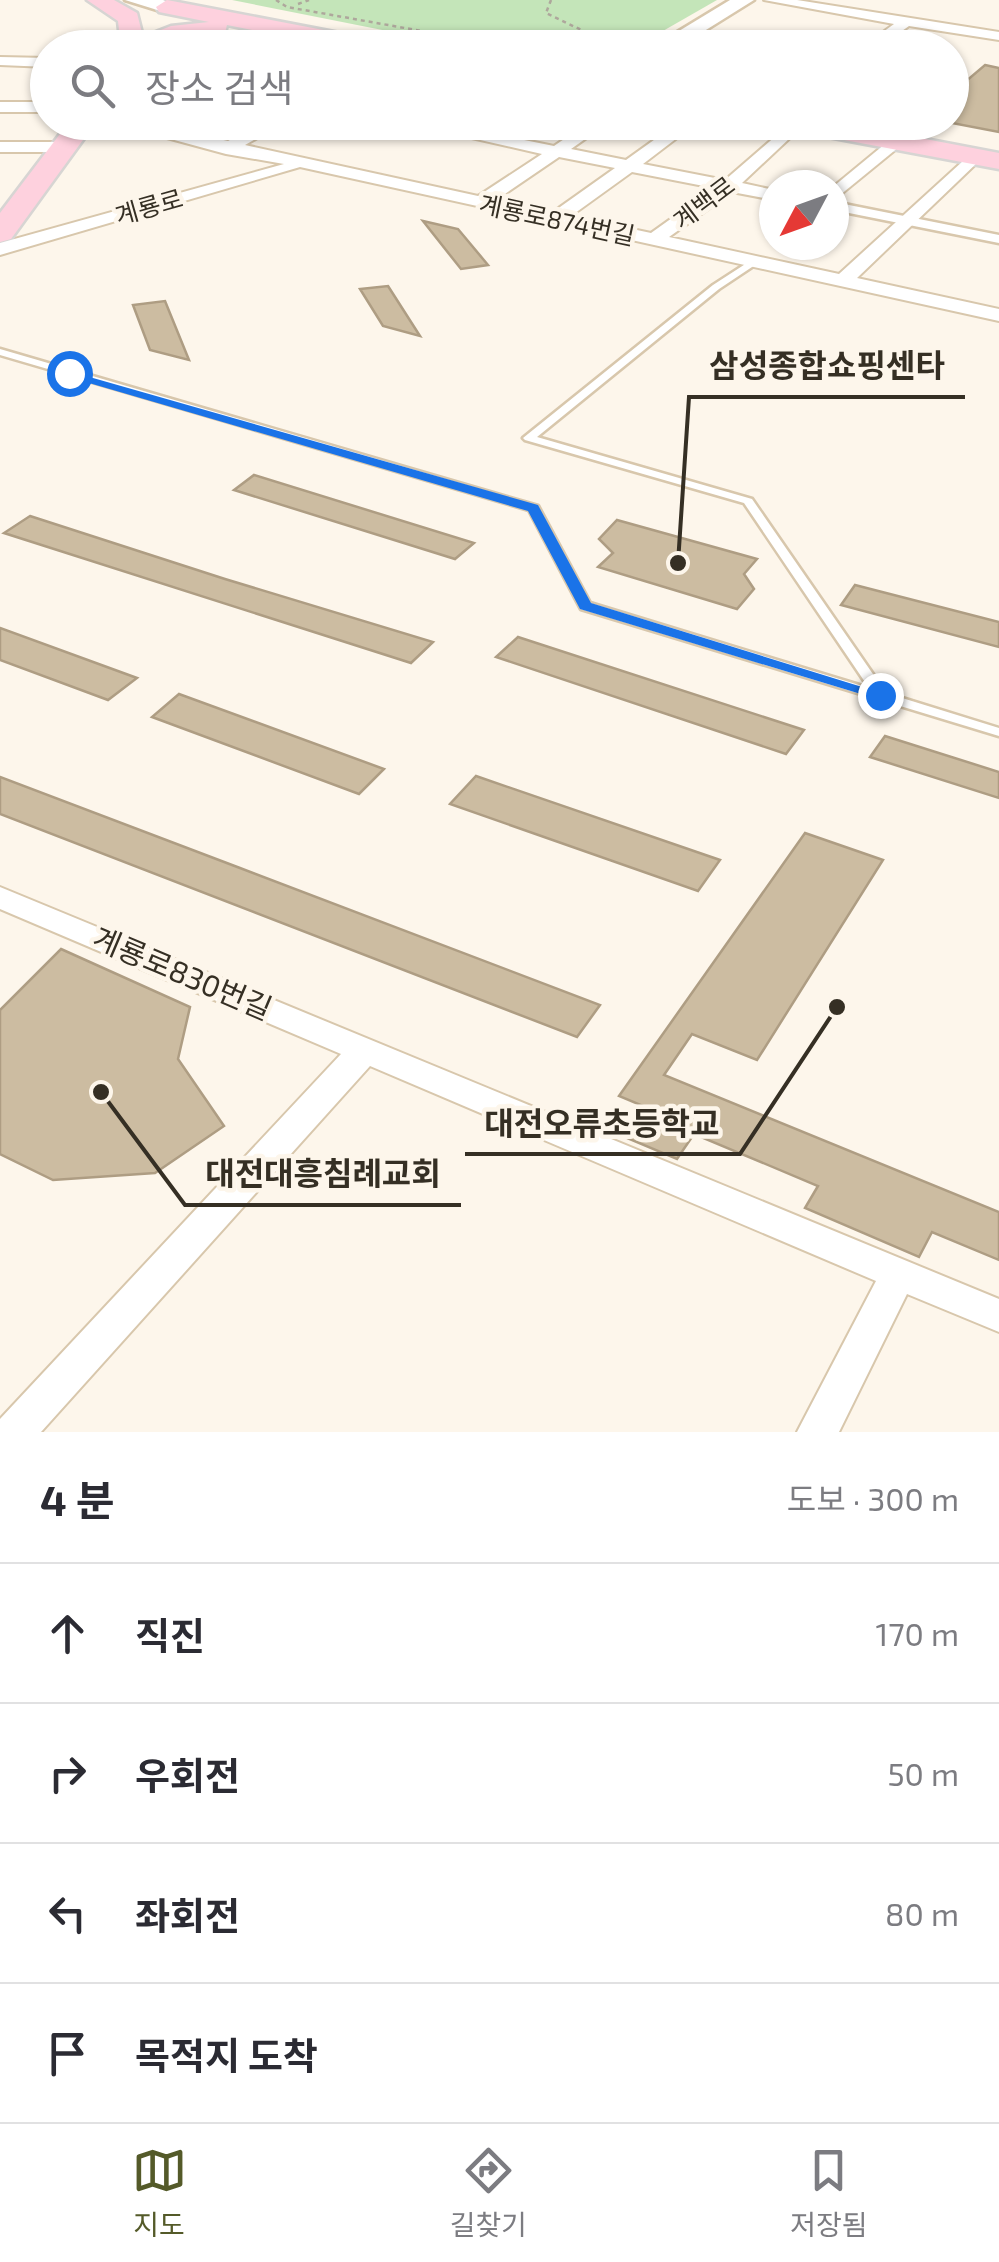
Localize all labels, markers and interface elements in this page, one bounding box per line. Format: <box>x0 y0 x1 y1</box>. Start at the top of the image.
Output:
search box <box>30 30 969 140</box>
icon: search <box>65 58 120 113</box>
text: 장소 검색 <box>145 64 293 110</box>
street label: 계백로 <box>667 169 740 235</box>
north arrow <box>759 170 849 260</box>
street label: 계룡로 <box>111 182 186 230</box>
street label: 계룡로874번길 <box>477 188 638 250</box>
callout: 삼성종합쇼핑센타 <box>689 335 965 397</box>
text: 삼성종합쇼핑센타 <box>709 345 945 383</box>
route start <box>47 351 93 397</box>
route end <box>858 673 904 719</box>
street label: 계룡로830번길 <box>88 918 278 1026</box>
callout: 대전오류초등학교 <box>465 1092 740 1154</box>
text: 대전오류초등학교 <box>484 1103 720 1141</box>
callout: 대전대흥침례교회 <box>185 1143 461 1205</box>
text: 대전대흥침례교회 <box>205 1153 441 1191</box>
text: 4 분 <box>40 1474 114 1524</box>
text: 도보 · 300 m <box>787 1479 959 1517</box>
icon: ahead <box>40 1606 95 1661</box>
text: 직진 <box>135 1612 205 1658</box>
text: 170 m <box>875 1614 959 1652</box>
icon: right <box>40 1746 95 1801</box>
text: 우회전 <box>135 1752 240 1798</box>
text: 50 m <box>887 1754 959 1792</box>
icon: left <box>40 1886 95 1941</box>
text: 좌회전 <box>135 1892 240 1938</box>
text: 80 m <box>885 1894 959 1932</box>
icon: arrive <box>40 2026 95 2081</box>
text: 목적지 도착 <box>135 2032 318 2078</box>
tab: 지도 <box>132 2143 187 2243</box>
tab: 길찾기 <box>450 2143 527 2243</box>
tab: 저장됨 <box>790 2143 867 2243</box>

